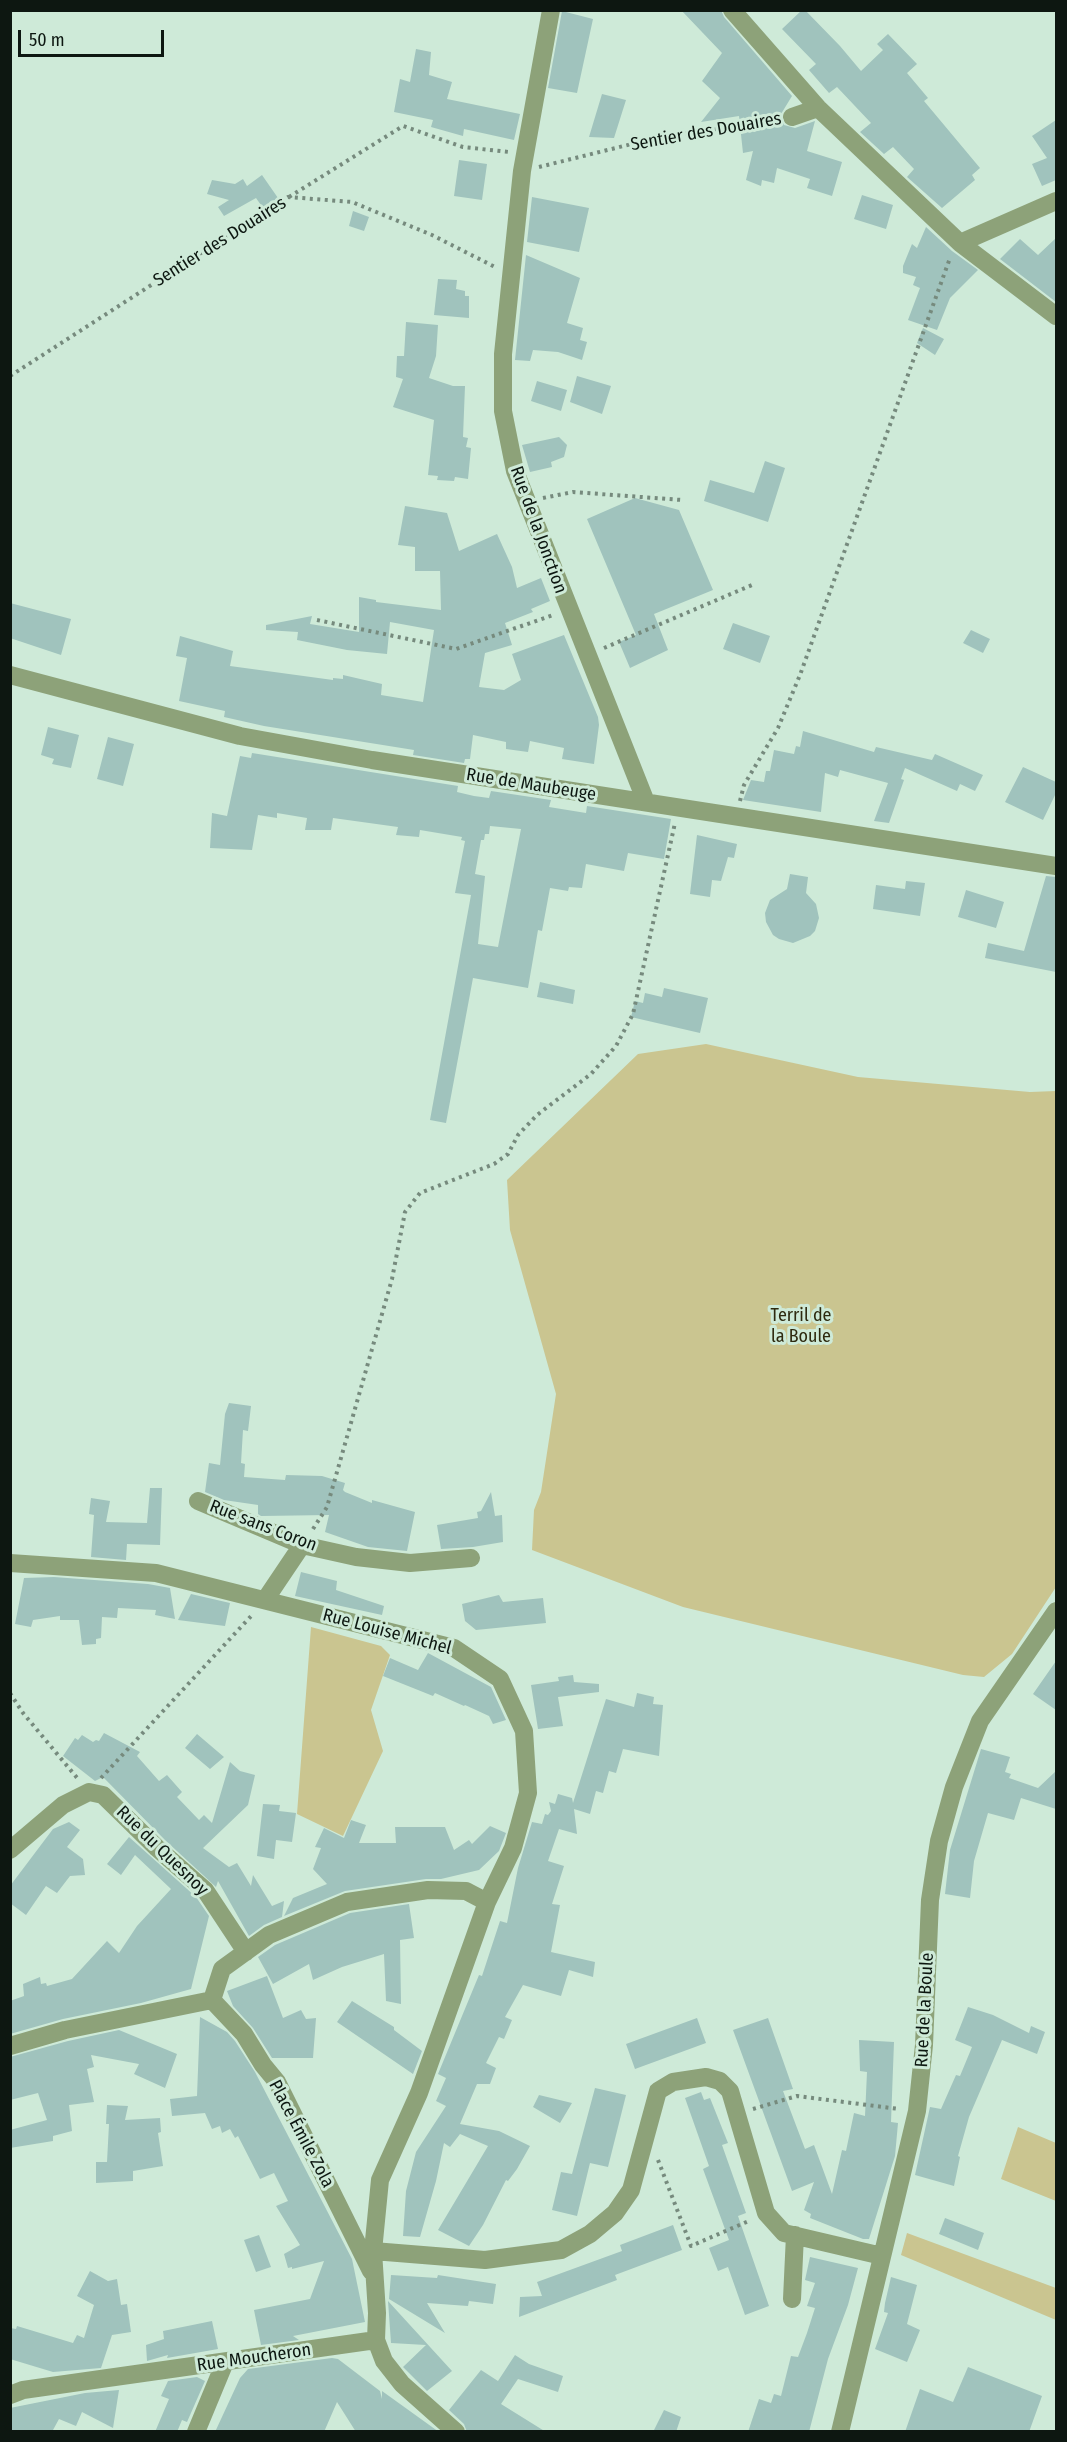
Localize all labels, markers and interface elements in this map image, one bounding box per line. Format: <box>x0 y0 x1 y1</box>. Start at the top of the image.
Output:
scale bar <box>21 18 166 56</box>
text: 50 m <box>29 29 65 51</box>
street label: Sentier des Douaires <box>629 108 783 156</box>
street label: Sentier des Douaires <box>150 192 290 292</box>
street label: Rue de la Jonction <box>505 463 571 597</box>
street label: Rue de Maubeuge <box>465 764 597 806</box>
park label: Terril de la Boule <box>771 1305 831 1348</box>
street label: Rue sans Coron <box>206 1496 320 1556</box>
street label: Rue Louise Michel <box>320 1604 454 1660</box>
street label: Rue du Quesnoy <box>111 1802 213 1900</box>
street label: Rue de la Boule <box>911 1952 939 2068</box>
street label: Place Émile Zola <box>264 2077 338 2191</box>
street label: Rue Moucheron <box>196 2339 312 2377</box>

